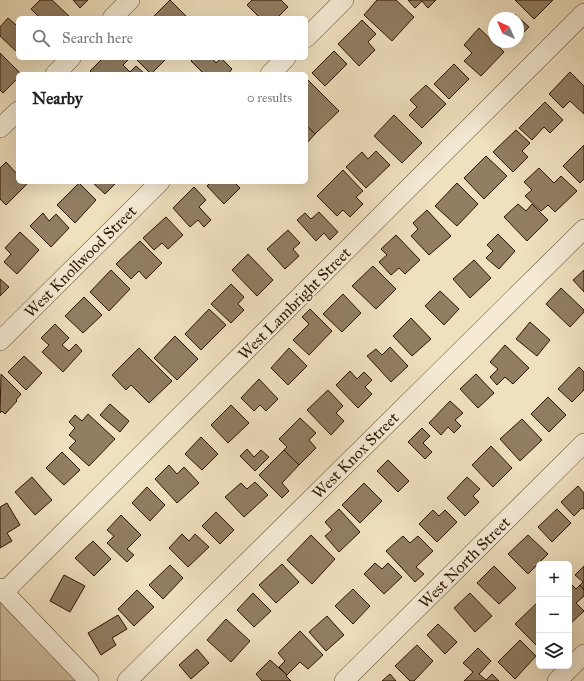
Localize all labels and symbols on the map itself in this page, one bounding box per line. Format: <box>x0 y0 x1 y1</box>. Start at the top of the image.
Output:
north arrow <box>488 12 524 48</box>
street label: West Knollwood Street <box>20 201 141 321</box>
street label: West Lambright Street <box>234 243 356 364</box>
street label: West Knox Street <box>308 408 403 503</box>
street label: West North Street <box>415 513 514 612</box>

